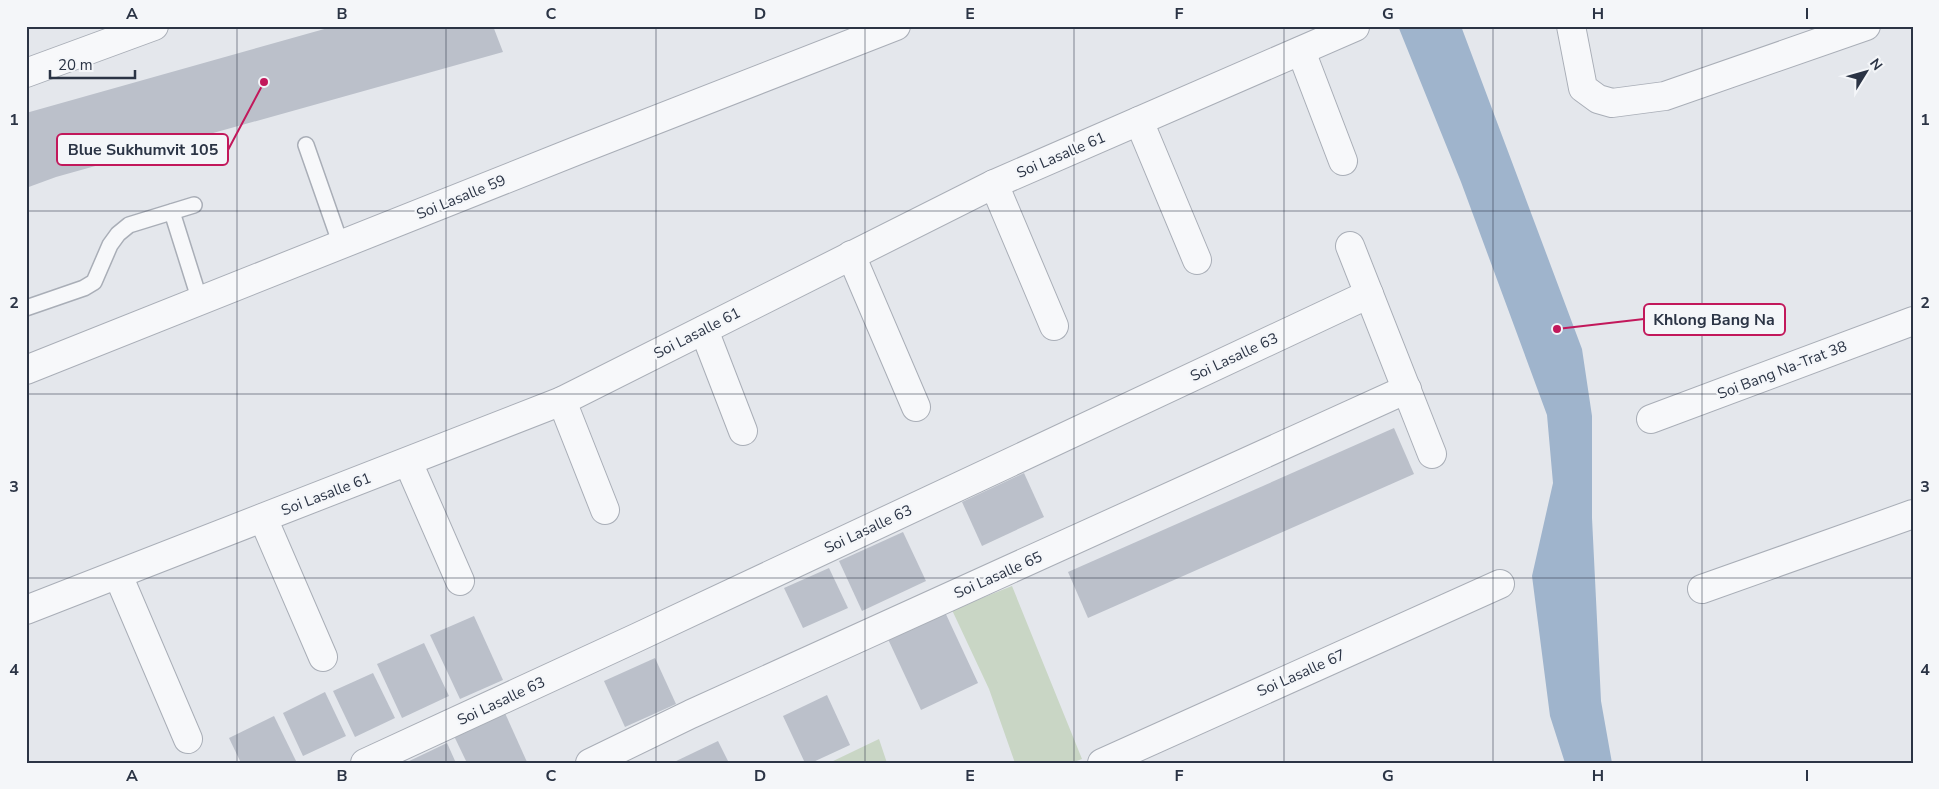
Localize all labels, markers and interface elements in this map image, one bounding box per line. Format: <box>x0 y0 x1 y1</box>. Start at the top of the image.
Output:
text: A <box>126 3 138 25</box>
text: B <box>336 3 348 25</box>
text: C <box>546 3 557 25</box>
text: D <box>754 3 766 25</box>
text: E <box>965 3 975 25</box>
text: F <box>1175 3 1184 25</box>
text: G <box>1382 3 1394 25</box>
text: H <box>1592 3 1604 25</box>
text: I <box>1805 3 1809 25</box>
scale bar <box>50 48 135 80</box>
north arrow <box>1842 48 1892 98</box>
text: 20 m <box>58 55 93 75</box>
text: N <box>1865 55 1887 74</box>
text: 1 <box>9 109 19 131</box>
text: 1 <box>1920 109 1930 131</box>
street label: Soi Lasalle 61 <box>1013 127 1109 183</box>
callout: Blue Sukhumvit 105 <box>57 134 228 165</box>
text: Blue Sukhumvit 105 <box>68 139 218 161</box>
street label: Soi Lasalle 59 <box>413 170 509 224</box>
text: 2 <box>9 292 19 314</box>
text: 2 <box>1920 292 1930 314</box>
street label: Soi Lasalle 61 <box>650 303 744 363</box>
callout: Khlong Bang Na <box>1644 304 1785 335</box>
text: Khlong Bang Na <box>1653 309 1775 331</box>
street label: Soi Lasalle 63 <box>1187 328 1281 386</box>
street label: Soi Bang Na-Trat 38 <box>1714 336 1850 404</box>
street label: Soi Lasalle 61 <box>278 468 374 520</box>
text: 3 <box>9 476 19 498</box>
text: 3 <box>1920 476 1930 498</box>
street label: Soi Lasalle 63 <box>821 500 915 558</box>
street label: Soi Lasalle 65 <box>951 547 1045 603</box>
street label: Soi Lasalle 67 <box>1254 645 1348 701</box>
text: 4 <box>9 659 19 681</box>
text: 4 <box>1920 659 1930 681</box>
street label: Soi Lasalle 63 <box>454 672 548 730</box>
text: A <box>126 765 138 787</box>
text: B <box>336 765 348 787</box>
text: C <box>546 765 557 787</box>
text: D <box>754 765 766 787</box>
text: E <box>965 765 975 787</box>
text: F <box>1175 765 1184 787</box>
text: G <box>1382 765 1394 787</box>
text: H <box>1592 765 1604 787</box>
text: I <box>1805 765 1809 787</box>

